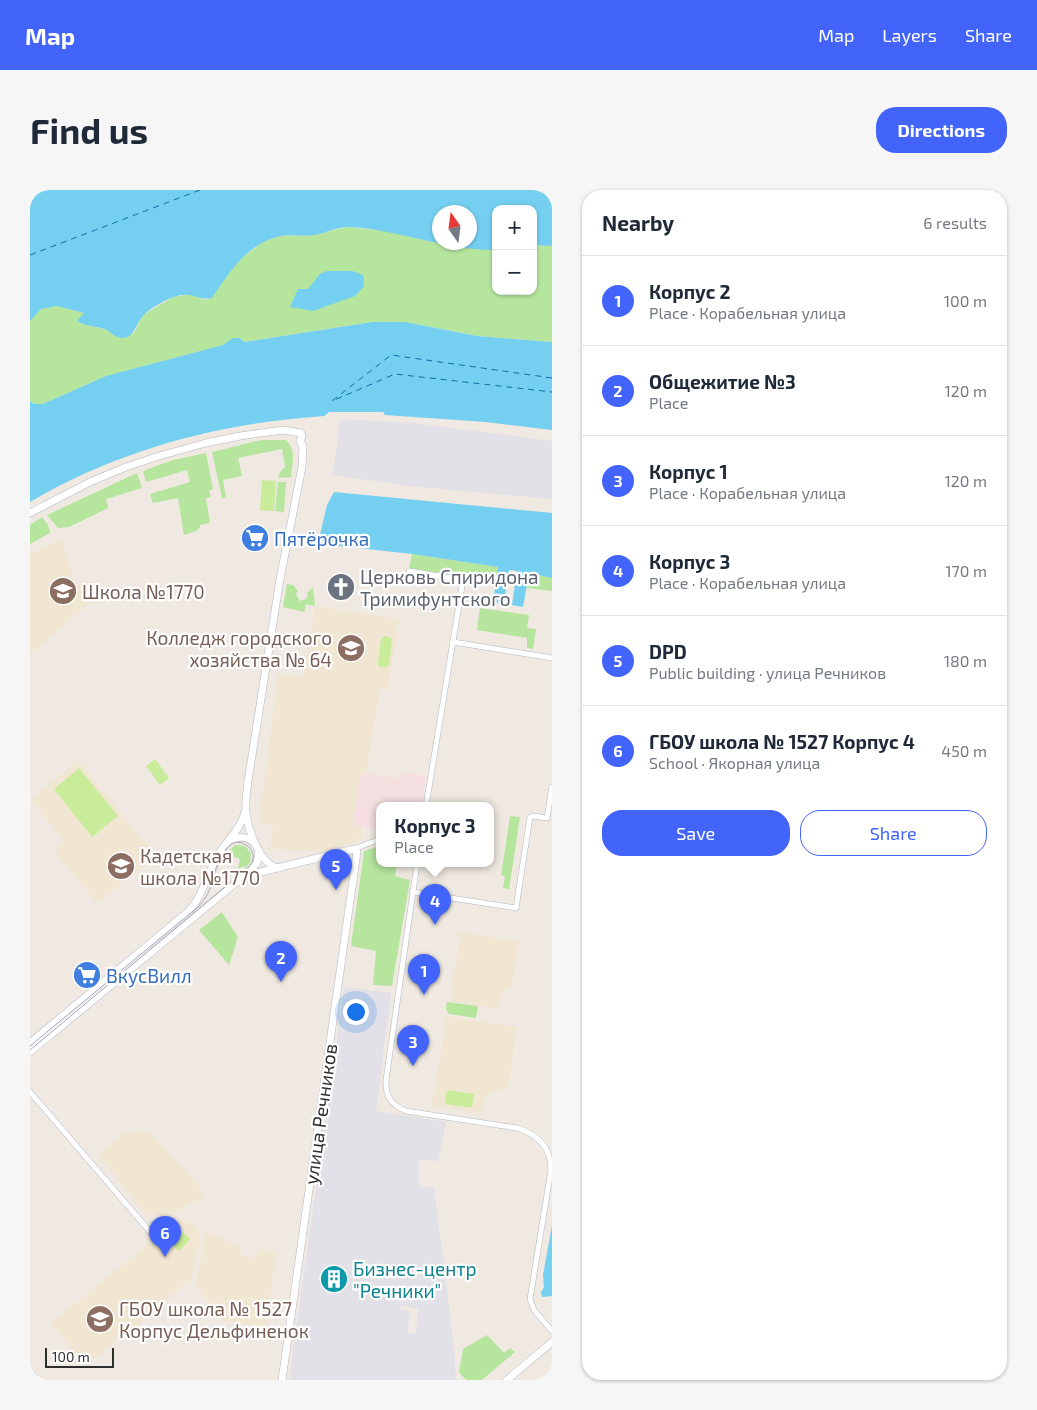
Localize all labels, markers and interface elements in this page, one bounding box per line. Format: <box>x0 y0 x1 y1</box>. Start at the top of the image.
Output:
text: Map <box>25 21 75 50</box>
text: Map <box>818 24 854 46</box>
text: Layers <box>882 24 937 46</box>
text: Share <box>965 24 1012 46</box>
button: Directions <box>876 107 1007 153</box>
text: Find us <box>30 109 148 151</box>
north arrow <box>432 205 477 250</box>
map controls <box>492 205 537 295</box>
button: + <box>492 205 537 250</box>
text: Nearby <box>602 210 674 235</box>
text: 6 results <box>923 213 987 232</box>
button: − <box>492 250 537 295</box>
text: Корпус 2 <box>649 280 731 303</box>
text: 1 <box>615 291 621 310</box>
text: 100 m <box>944 291 987 310</box>
text: Place · Корабельная улица <box>649 303 846 322</box>
text: Общежитие №3 <box>649 370 796 393</box>
text: 2 <box>613 381 623 400</box>
text: 120 m <box>944 381 987 400</box>
text: Place <box>649 393 688 412</box>
text: Корпус 1 <box>649 460 728 483</box>
text: 3 <box>613 471 623 490</box>
text: 120 m <box>944 471 987 490</box>
text: Place · Корабельная улица <box>649 483 846 502</box>
supermarket icon: Пятёрочка <box>240 523 270 553</box>
place label: Пятёрочка <box>274 527 369 550</box>
text: Корпус 3 <box>649 550 730 573</box>
text: 4 <box>613 561 623 580</box>
text: 170 m <box>945 561 987 580</box>
place label: Церковь Спиридона Тримифунтского <box>360 565 539 611</box>
church icon: Церковь Спиридона Тримифунтского <box>326 572 356 602</box>
text: Place · Корабельная улица <box>649 573 846 592</box>
school or university icon: Школа №1770 <box>48 576 78 606</box>
place label: Школа №1770 <box>82 580 205 603</box>
place label: Колледж городского хозяйства № 64 <box>146 626 332 671</box>
school or university icon: Колледж городского хозяйства № 64 <box>336 633 366 663</box>
text: DPD <box>649 640 687 663</box>
text: 5 <box>614 651 622 670</box>
text: 180 m <box>944 651 987 670</box>
text: Public building · улица Речников <box>649 663 886 682</box>
text: ГБОУ школа № 1527 Корпус 4 <box>649 730 915 753</box>
text: 6 <box>613 741 623 760</box>
text: 450 m <box>941 741 987 760</box>
text: School · Якорная улица <box>649 753 820 772</box>
popup <box>376 802 494 867</box>
button: Save <box>602 810 790 856</box>
button: Share <box>800 810 987 856</box>
text: Корпус 3 <box>394 814 476 837</box>
text: Place <box>394 837 434 856</box>
place label: Кадетская школа №1770 <box>140 844 260 889</box>
pin: 5 <box>320 849 352 890</box>
school or university icon: Кадетская школа №1770 <box>106 851 136 881</box>
pin: 4 <box>419 884 451 925</box>
pin: 2 <box>265 941 297 982</box>
pin: 1 <box>408 954 440 995</box>
supermarket icon: ВкусВилл <box>72 960 102 990</box>
place label: ВкусВилл <box>106 964 192 988</box>
your location <box>343 999 369 1025</box>
pin: 3 <box>397 1025 429 1066</box>
street label: улица Речников <box>299 1042 342 1186</box>
pin: 6 <box>149 1216 181 1257</box>
place label: Бизнес-центр "Речники" <box>353 1257 477 1302</box>
building icon: Бизнес-центр "Речники" <box>319 1264 349 1294</box>
place label: ГБОУ школа № 1527 Корпус Дельфиненок <box>119 1297 309 1343</box>
school or university icon: ГБОУ школа № 1527 Корпус Дельфиненок <box>85 1304 115 1334</box>
scale bar <box>45 1345 114 1368</box>
text: 100 m <box>52 1348 90 1365</box>

